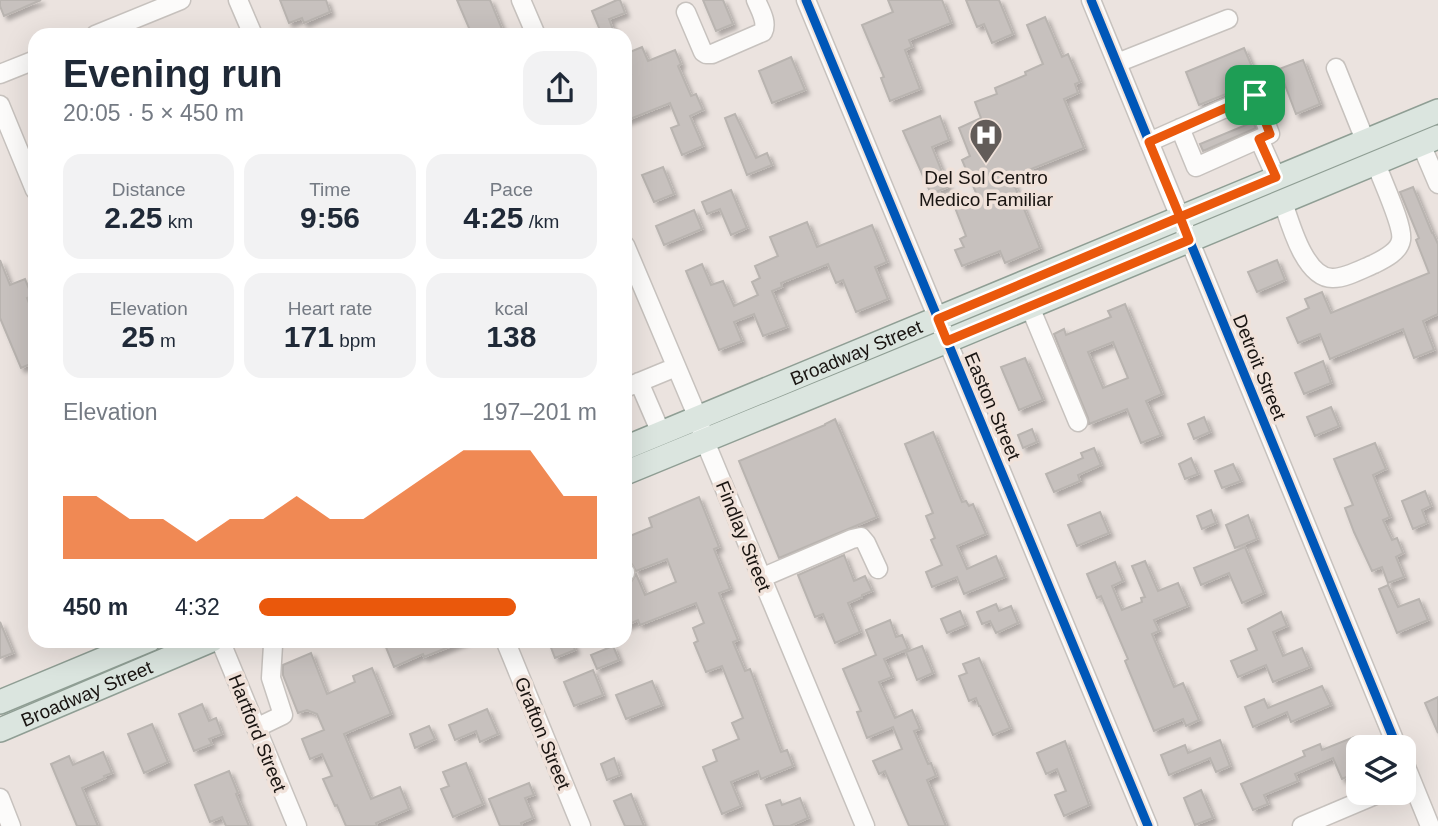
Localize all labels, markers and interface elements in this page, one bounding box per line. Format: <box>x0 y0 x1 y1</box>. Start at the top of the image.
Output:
button: share <box>523 51 597 125</box>
text: Evening run <box>63 53 283 95</box>
pin <box>1225 65 1285 125</box>
icon: arrive <box>1236 76 1274 114</box>
text: 20:05 · 5 × 450 m <box>63 100 244 126</box>
hospital icon: Del Sol Centro Medico Familiar <box>967 116 1005 165</box>
place label: Del Sol Centro Medico Familiar <box>919 167 1054 210</box>
text: Distance <box>112 179 186 200</box>
text: Time <box>309 179 351 200</box>
text: Pace <box>490 179 533 200</box>
text: 2.25 <box>104 201 163 234</box>
text: 9:56 <box>300 201 360 234</box>
text: 4:25 <box>463 201 523 234</box>
text: km <box>163 211 193 232</box>
text: /km <box>523 211 559 232</box>
text: Elevation <box>110 298 188 319</box>
text: Heart rate <box>288 298 372 319</box>
text: kcal <box>494 298 528 319</box>
street label: Detroit Street <box>1229 311 1291 424</box>
street label: Broadway Street <box>787 316 926 389</box>
text: 25 <box>121 320 155 353</box>
text: 171 <box>284 320 334 353</box>
text: 138 <box>486 320 536 353</box>
text: m <box>155 330 176 351</box>
text: bpm <box>334 330 376 351</box>
street label: Easton Street <box>960 349 1025 464</box>
text: Elevation <box>63 399 158 425</box>
text: 197–201 m <box>482 399 597 425</box>
street label: Findlay Street <box>712 478 775 595</box>
text: 450 m <box>63 594 128 620</box>
text: 4:32 <box>175 594 220 620</box>
street label: Broadway Street <box>18 656 156 731</box>
street label: Hartford Street <box>224 671 291 796</box>
street label: Grafton Street <box>510 674 575 793</box>
map controls <box>1346 735 1416 805</box>
button: layers <box>1346 735 1416 805</box>

